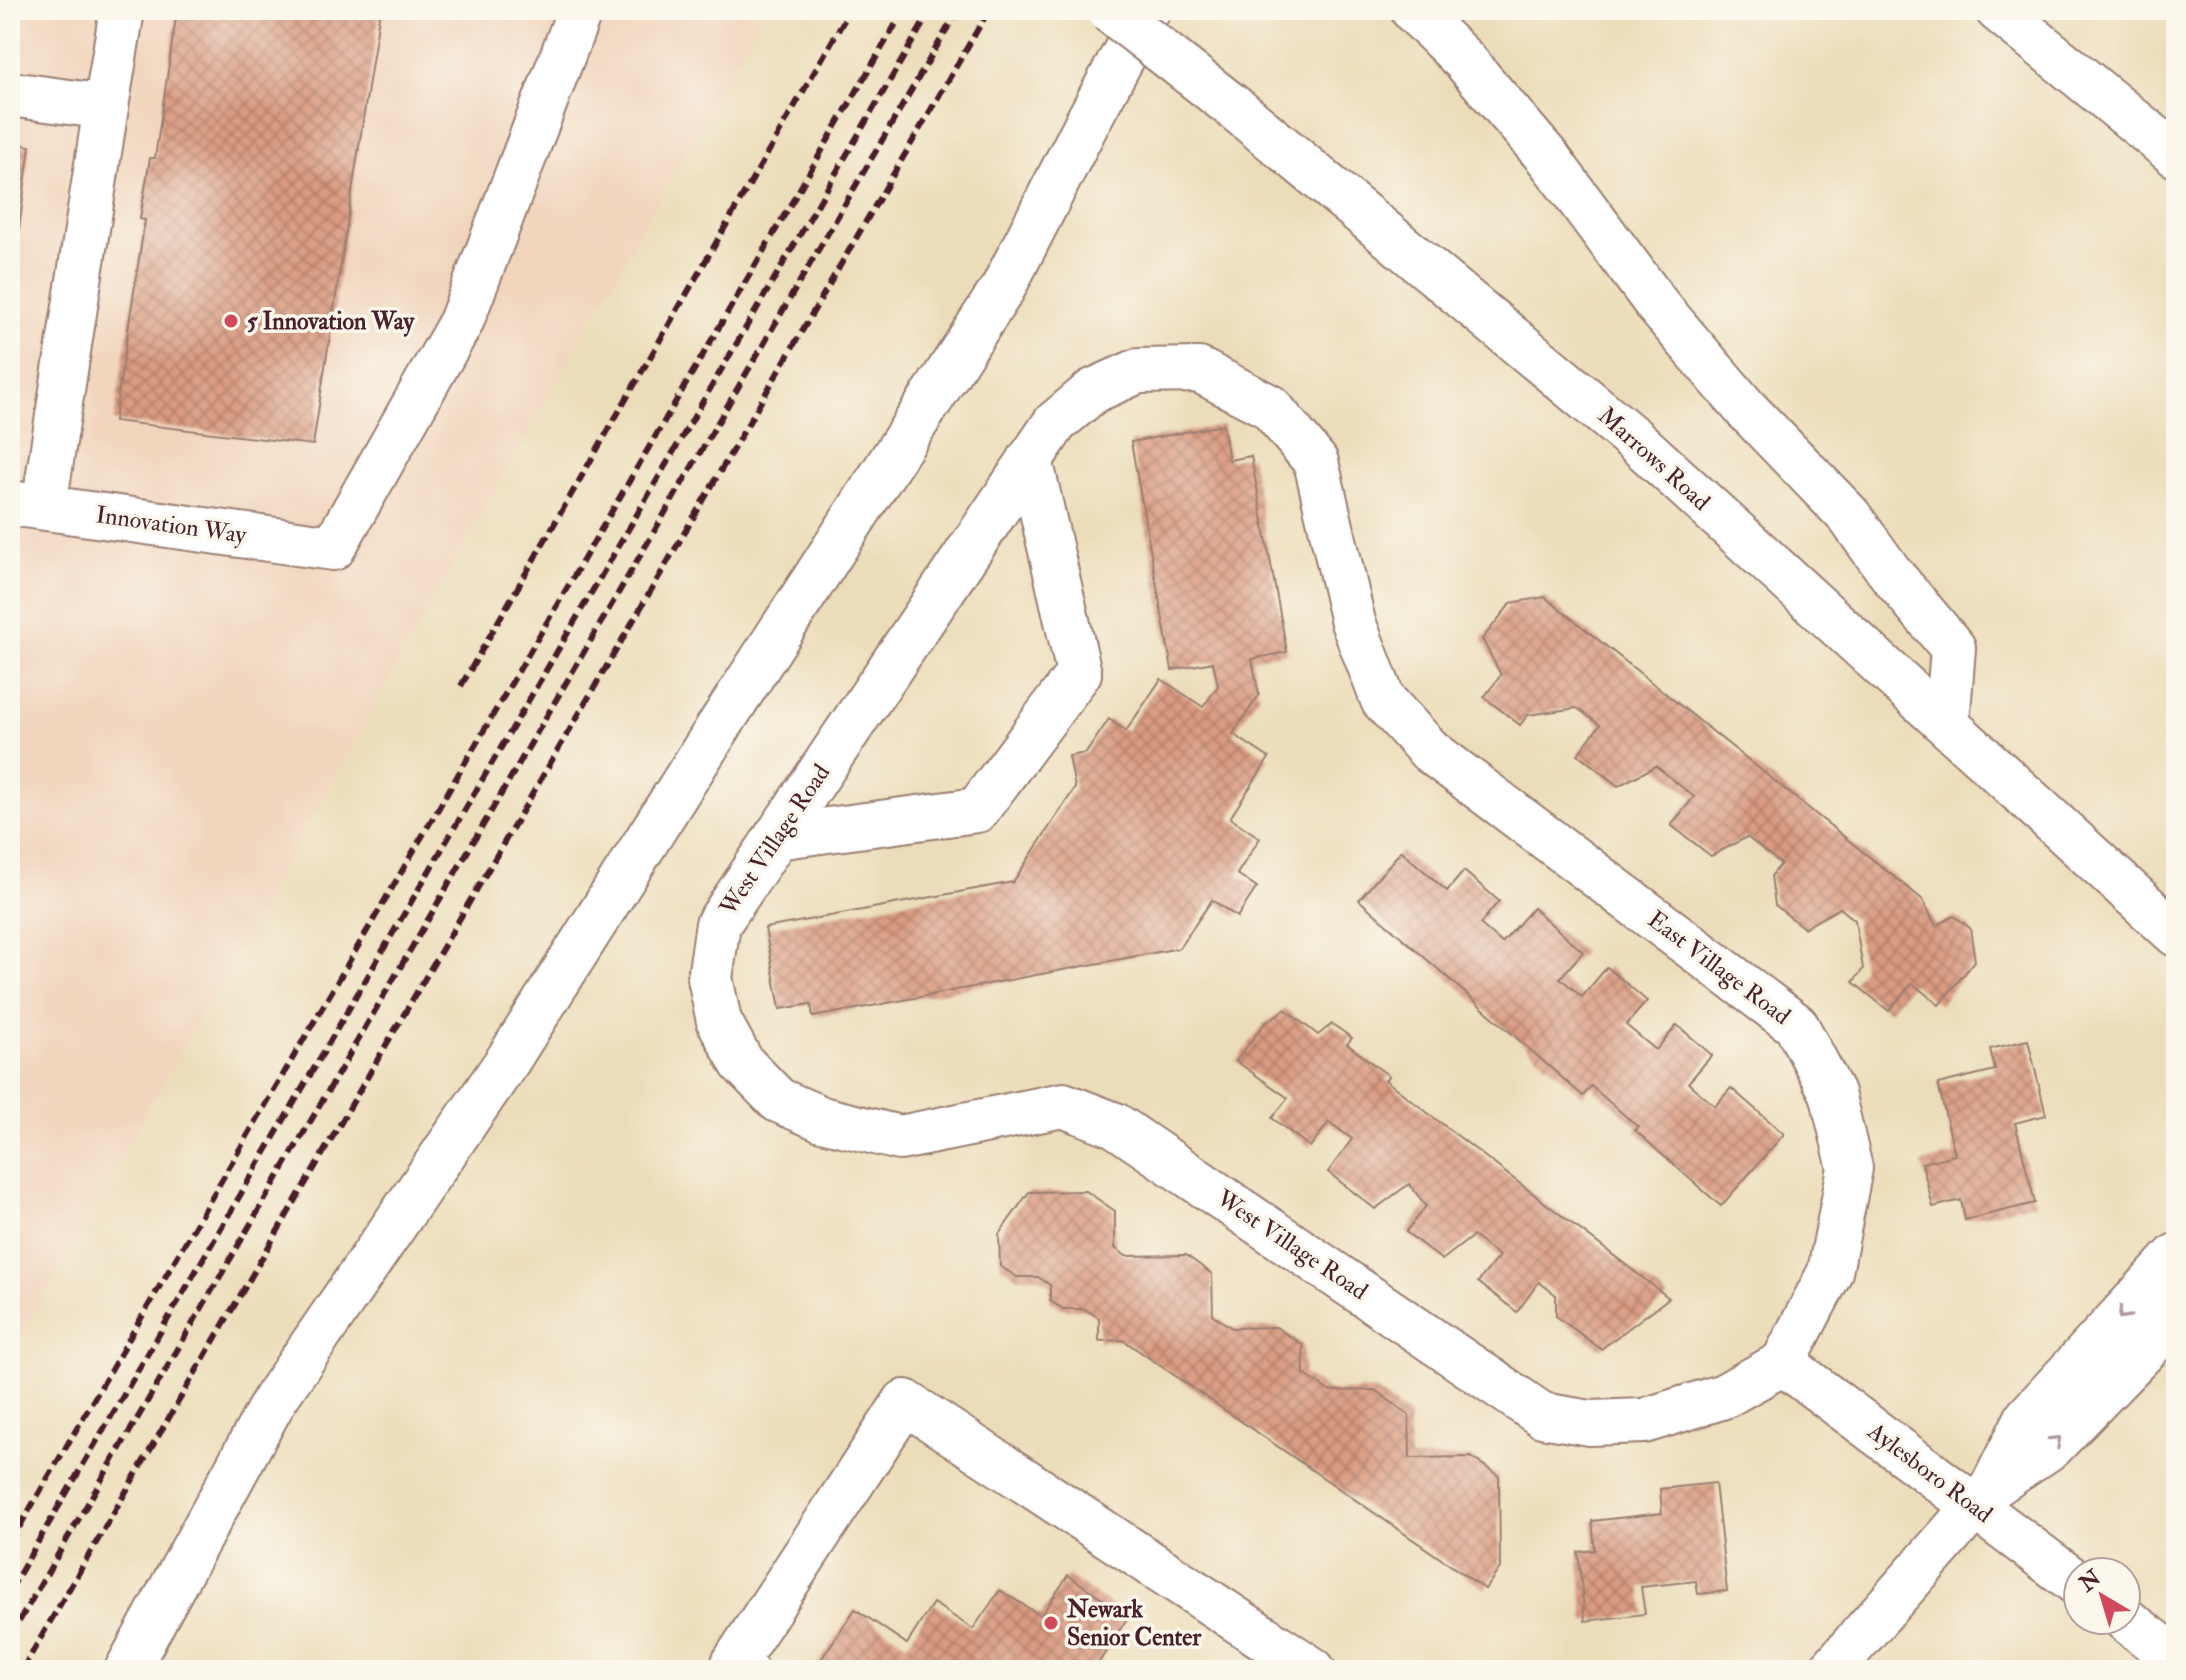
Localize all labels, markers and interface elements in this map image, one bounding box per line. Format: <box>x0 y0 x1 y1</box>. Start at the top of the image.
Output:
place label: 5 Innovation Way <box>247 306 415 337</box>
marker: 5 Innovation Way <box>222 312 240 330</box>
street label: Marrows Road <box>1591 401 1717 518</box>
street label: Innovation Way <box>94 499 249 551</box>
street label: West Village Road <box>712 758 837 922</box>
street label: East Village Road <box>1642 904 1797 1032</box>
street label: West Village Road <box>1210 1182 1374 1307</box>
one-way arrow <box>2119 1304 2133 1319</box>
street label: Aylesboro Road <box>1861 1415 1999 1530</box>
one-way arrow <box>2047 1436 2061 1451</box>
north arrow <box>2062 1556 2142 1636</box>
text: N <box>2073 1564 2107 1599</box>
place label: Newark Senior Center <box>1066 1594 1202 1653</box>
marker: Newark Senior Center <box>1042 1614 1060 1632</box>

